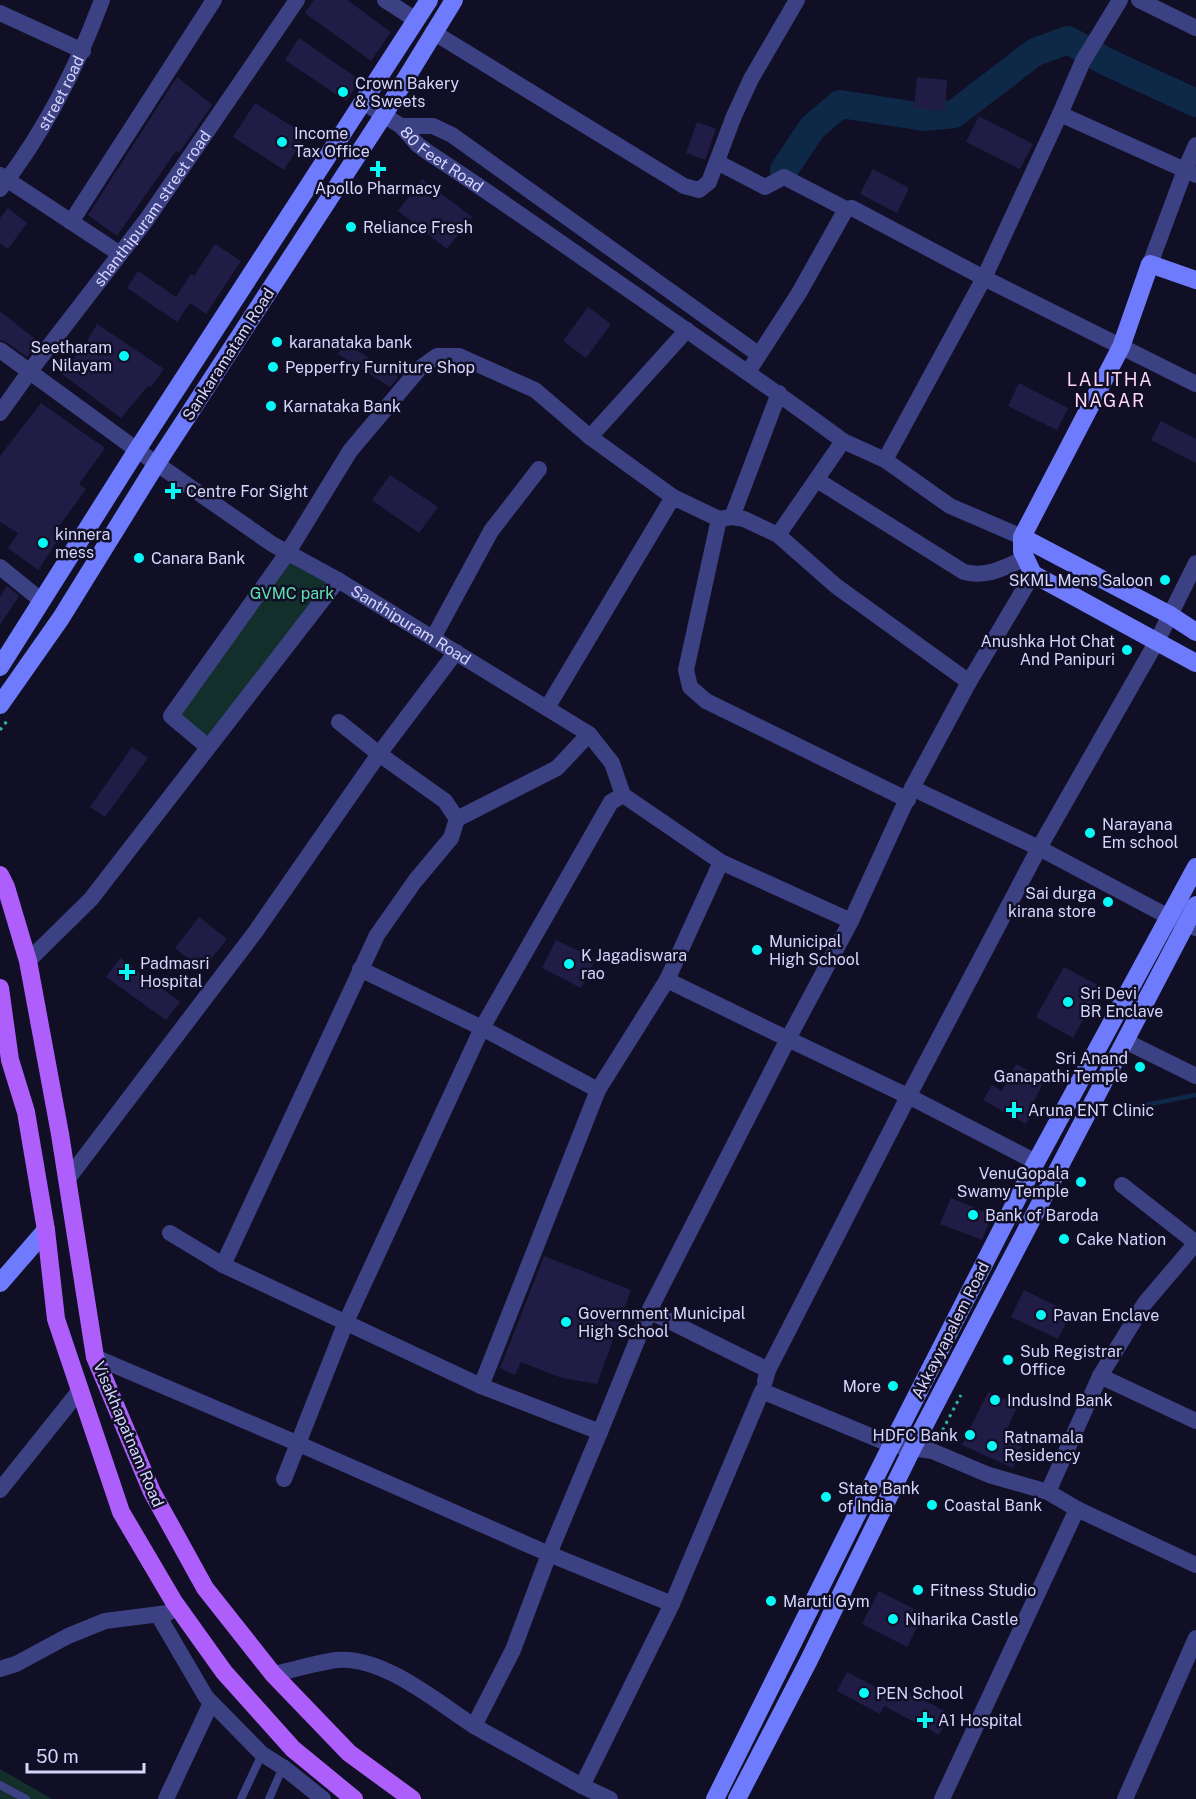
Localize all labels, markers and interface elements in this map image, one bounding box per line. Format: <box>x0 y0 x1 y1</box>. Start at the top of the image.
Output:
street label: street road <box>34 52 88 134</box>
place label: Crown Bakery & Sweets <box>355 74 459 111</box>
marker: Crown Bakery & Sweets <box>336 85 350 99</box>
street label: 80 Feet Road <box>396 123 487 196</box>
place label: Income Tax Office <box>294 124 370 161</box>
street label: shanthipuram street road <box>90 127 215 290</box>
marker: Income Tax Office <box>275 135 289 149</box>
marker: Apollo Pharmacy <box>371 162 385 176</box>
place label: Apollo Pharmacy <box>315 179 441 198</box>
place label: Reliance Fresh <box>363 218 473 237</box>
marker: Reliance Fresh <box>344 220 358 234</box>
street label: Sankaramatam Road <box>178 284 278 424</box>
place label: karanataka bank <box>289 333 412 352</box>
marker: karanataka bank <box>270 335 284 349</box>
place label: Seetharam Nilayam <box>31 338 112 375</box>
marker: Seetharam Nilayam <box>117 349 131 363</box>
place label: Pepperfry Furniture Shop <box>285 358 475 377</box>
marker: Pepperfry Furniture Shop <box>266 360 280 374</box>
district label: LALITHA NAGAR <box>1067 369 1153 411</box>
place label: Karnataka Bank <box>283 397 401 416</box>
marker: Karnataka Bank <box>264 399 278 413</box>
marker: Centre For Sight <box>164 482 182 500</box>
place label: Centre For Sight <box>186 482 308 501</box>
place label: kinnera mess <box>55 525 110 562</box>
marker: kinnera mess <box>36 536 50 550</box>
place label: Canara Bank <box>151 549 245 568</box>
marker: Canara Bank <box>132 551 146 565</box>
place label: SKML Mens Saloon <box>1009 571 1153 590</box>
marker: SKML Mens Saloon <box>1158 573 1172 587</box>
street label: Santhipuram Road <box>347 581 474 669</box>
park label: GVMC park <box>250 584 334 603</box>
place label: Anushka Hot Chat And Panipuri <box>980 632 1115 669</box>
marker: Anushka Hot Chat And Panipuri <box>1120 643 1134 657</box>
place label: Narayana Em school <box>1102 815 1178 852</box>
marker: Narayana Em school <box>1083 826 1097 840</box>
place label: Sai durga kirana store <box>1008 884 1096 921</box>
marker: Sai durga kirana store <box>1101 895 1115 909</box>
place label: Municipal High School <box>769 932 860 969</box>
marker: Municipal High School <box>750 943 764 957</box>
place label: K Jagadiswara rao <box>581 946 687 983</box>
place label: Padmasri Hospital <box>140 954 209 991</box>
marker: K Jagadiswara rao <box>562 957 576 971</box>
marker: Padmasri Hospital <box>118 963 136 981</box>
place label: Sri Devi BR Enclave <box>1080 984 1163 1021</box>
marker: Sri Devi BR Enclave <box>1061 995 1075 1009</box>
place label: Sri Anand Ganapathi Temple <box>994 1049 1128 1086</box>
marker: Sri Anand Ganapathi Temple <box>1133 1060 1147 1074</box>
marker: Aruna ENT Clinic <box>1005 1101 1023 1119</box>
place label: Aruna ENT Clinic <box>1028 1101 1154 1120</box>
place label: VenuGopala Swamy Temple <box>957 1164 1069 1201</box>
marker: VenuGopala Swamy Temple <box>1074 1175 1088 1189</box>
place label: Bank of Baroda <box>985 1206 1099 1225</box>
marker: Bank of Baroda <box>966 1208 980 1222</box>
place label: Cake Nation <box>1076 1230 1166 1249</box>
marker: Cake Nation <box>1057 1232 1071 1246</box>
street label: Akkayyapalem Road <box>908 1259 993 1402</box>
place label: Government Municipal High School <box>578 1304 746 1341</box>
place label: Pavan Enclave <box>1053 1306 1159 1325</box>
marker: Pavan Enclave <box>1034 1308 1048 1322</box>
marker: Government Municipal High School <box>559 1315 573 1329</box>
place label: Sub Registrar Office <box>1020 1342 1122 1379</box>
marker: Sub Registrar Office <box>1001 1353 1015 1367</box>
street label: Visakhapatnam Road <box>89 1358 168 1510</box>
place label: More <box>843 1377 881 1396</box>
marker: More <box>886 1379 900 1393</box>
place label: IndusInd Bank <box>1007 1391 1113 1410</box>
marker: IndusInd Bank <box>988 1393 1002 1407</box>
place label: HDFC Bank <box>872 1426 958 1445</box>
marker: HDFC Bank <box>963 1428 977 1442</box>
place label: Ratnamala Residency <box>1004 1428 1084 1465</box>
marker: Ratnamala Residency <box>985 1439 999 1453</box>
place label: State Bank of India <box>838 1479 920 1516</box>
marker: State Bank of India <box>819 1490 833 1504</box>
place label: Coastal Bank <box>944 1496 1042 1515</box>
marker: Coastal Bank <box>925 1498 939 1512</box>
place label: Fitness Studio <box>930 1581 1036 1600</box>
marker: Fitness Studio <box>911 1583 925 1597</box>
place label: Maruti Gym <box>783 1592 870 1611</box>
marker: Maruti Gym <box>764 1594 778 1608</box>
place label: Niharika Castle <box>905 1610 1018 1629</box>
marker: Niharika Castle <box>886 1612 900 1626</box>
place label: PEN School <box>876 1684 964 1703</box>
marker: PEN School <box>857 1686 871 1700</box>
marker: A1 Hospital <box>916 1711 934 1729</box>
place label: A1 Hospital <box>938 1711 1023 1730</box>
scale bar <box>27 1736 144 1774</box>
text: 50 m <box>36 1746 79 1767</box>

